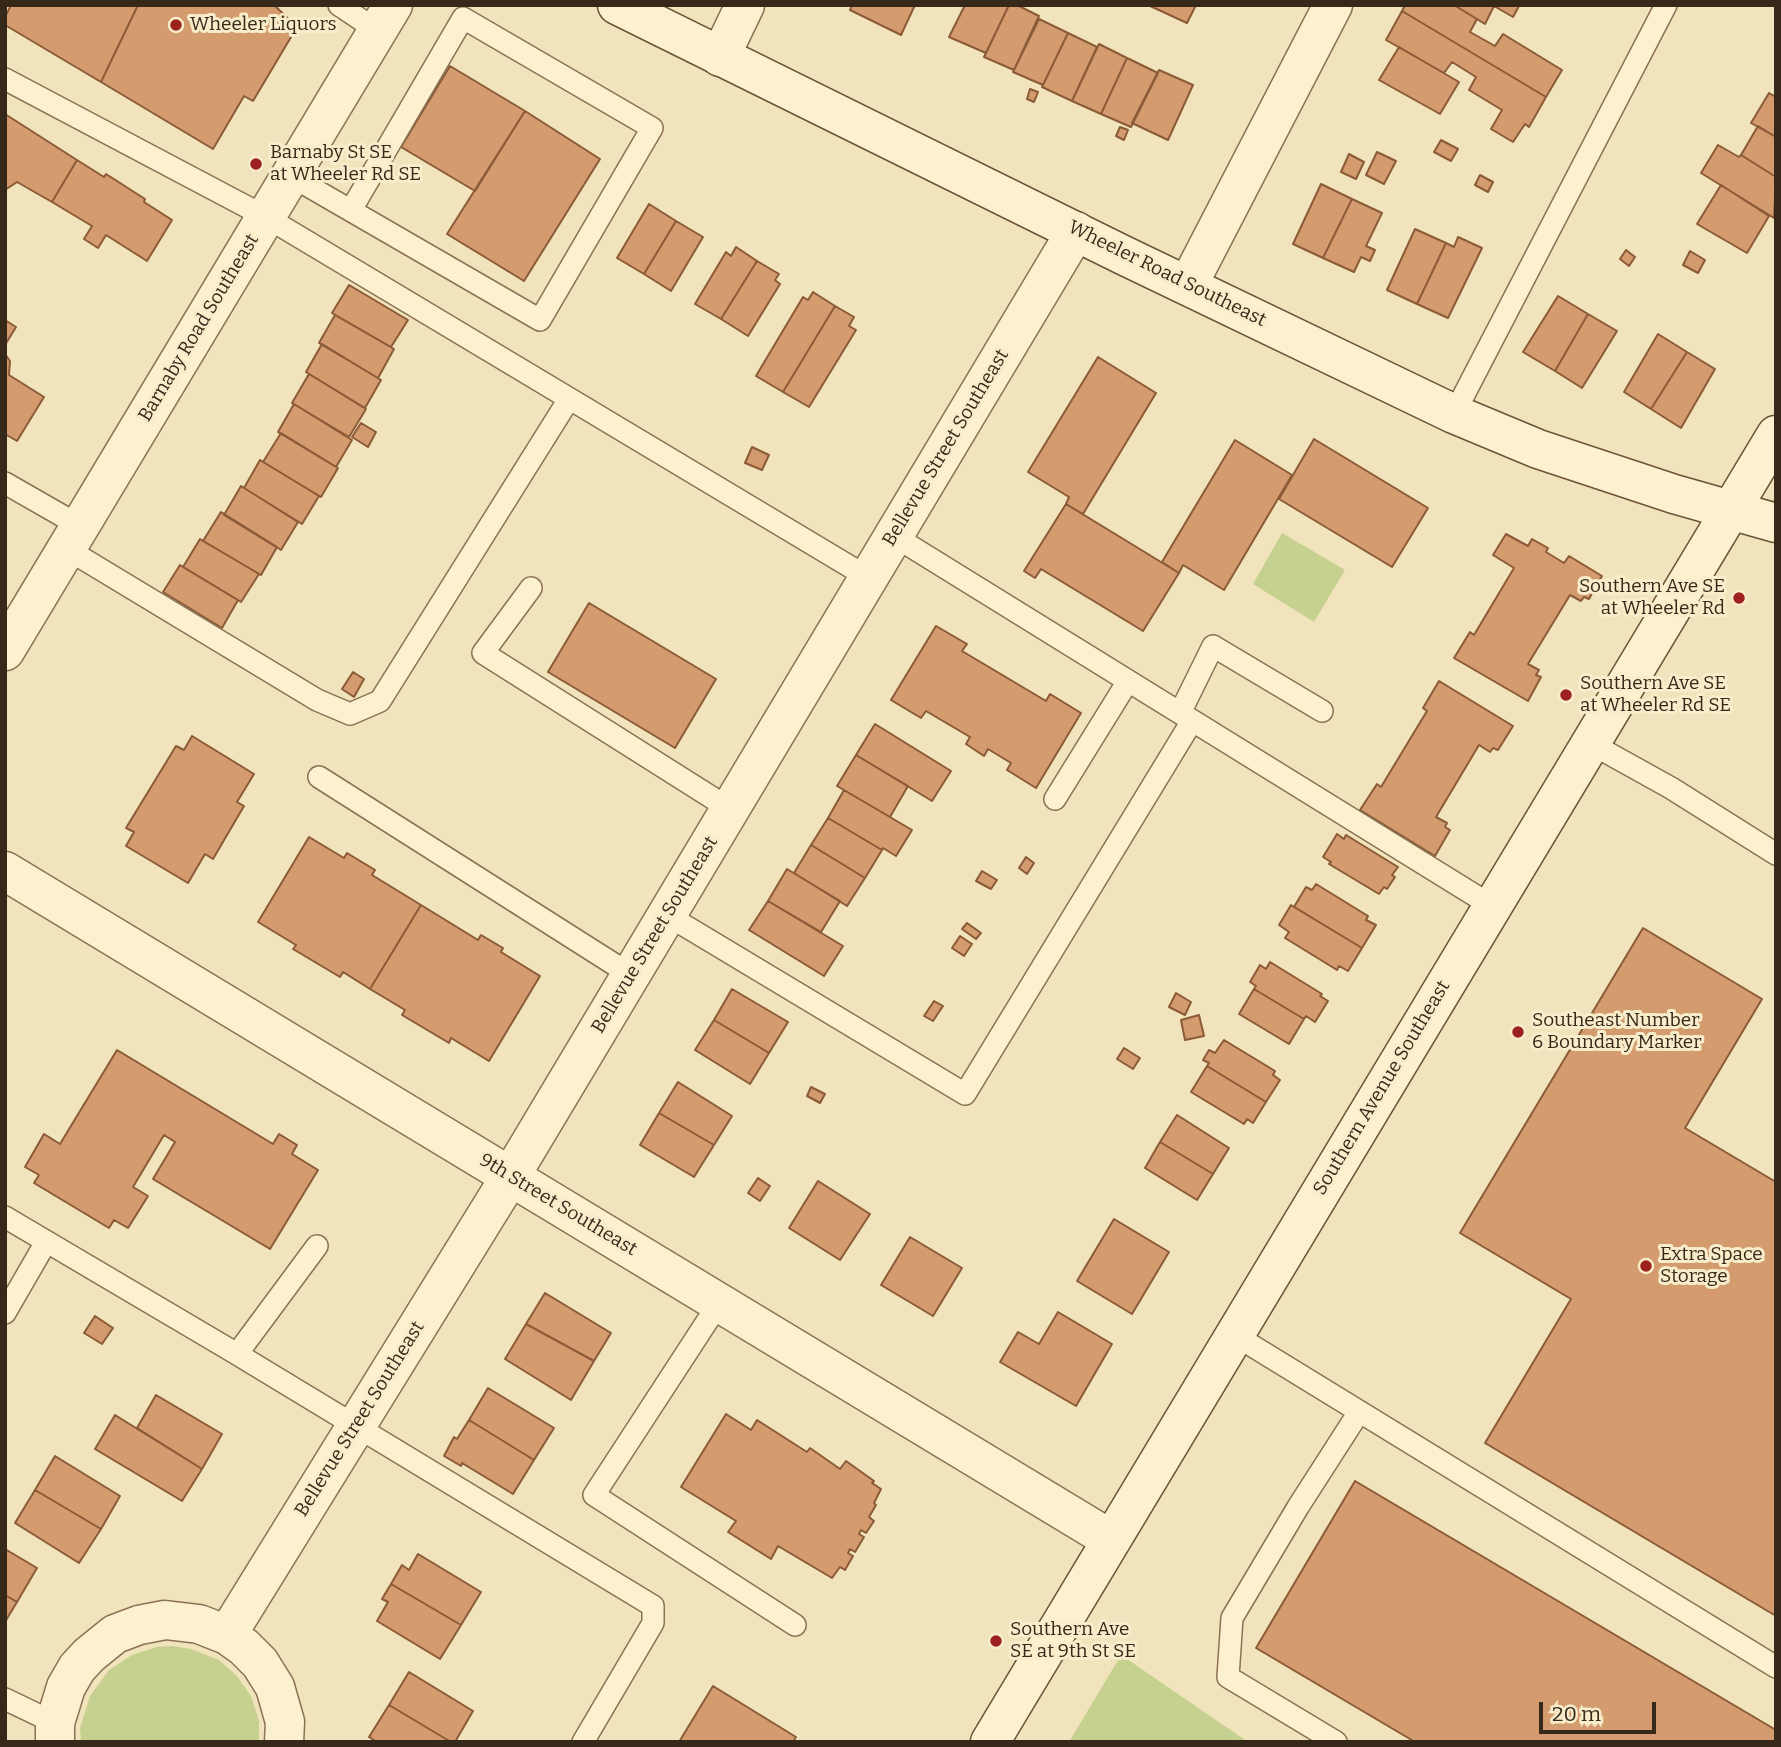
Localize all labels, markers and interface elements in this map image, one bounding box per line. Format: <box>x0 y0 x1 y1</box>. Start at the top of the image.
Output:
place label: Wheeler Liquors <box>190 14 337 36</box>
marker: Wheeler Liquors <box>168 17 184 33</box>
place label: Barnaby St SE at Wheeler Rd SE <box>270 142 421 186</box>
marker: Barnaby St SE at Wheeler Rd SE <box>248 156 264 172</box>
street label: Wheeler Road Southeast <box>1064 216 1270 332</box>
street label: Barnaby Road Southeast <box>134 230 264 426</box>
street label: Bellevue Street Southeast <box>878 345 1014 551</box>
place label: Southern Ave SE at Wheeler Rd <box>1579 576 1725 620</box>
marker: Southern Ave SE at Wheeler Rd <box>1731 590 1747 606</box>
place label: Southern Ave SE at Wheeler Rd SE <box>1580 673 1731 717</box>
marker: Southern Ave SE at Wheeler Rd SE <box>1558 687 1574 703</box>
street label: Bellevue Street Southeast <box>587 832 723 1038</box>
street label: Southern Avenue Southeast <box>1309 977 1455 1199</box>
place label: Southeast Number 6 Boundary Marker <box>1532 1010 1702 1054</box>
marker: Southeast Number 6 Boundary Marker <box>1510 1024 1526 1040</box>
street label: 9th Street Southeast <box>475 1149 641 1261</box>
place label: Extra Space Storage <box>1660 1244 1763 1288</box>
marker: Extra Space Storage <box>1638 1258 1654 1274</box>
street label: Bellevue Street Southeast <box>290 1317 430 1521</box>
place label: Southern Ave SE at 9th St SE <box>1010 1619 1136 1663</box>
marker: Southern Ave SE at 9th St SE <box>988 1633 1004 1649</box>
scale bar <box>1543 1688 1660 1732</box>
text: 20 m <box>1552 1701 1601 1727</box>

